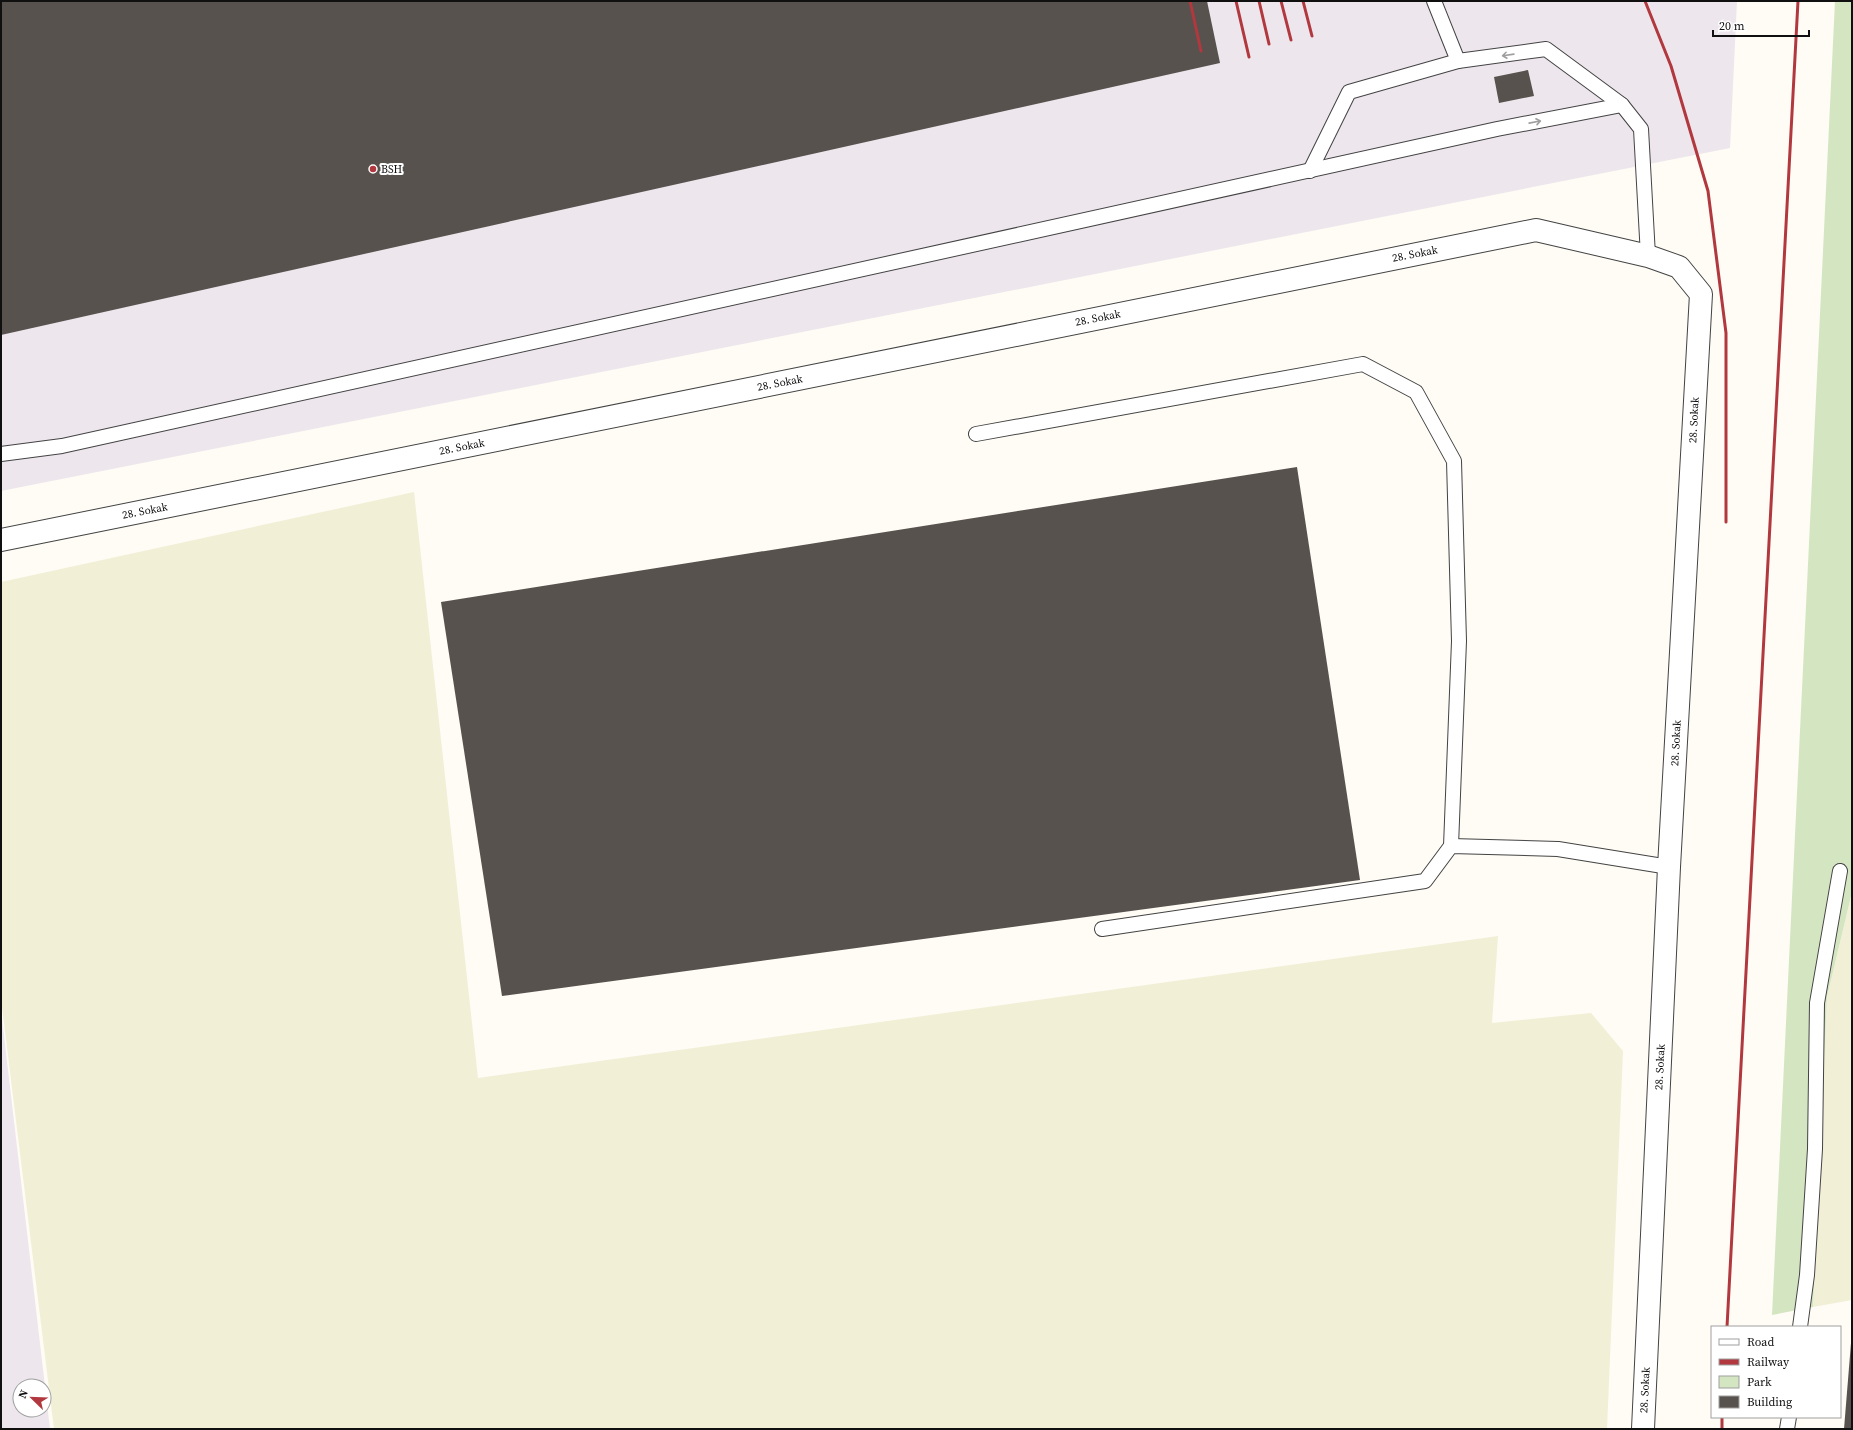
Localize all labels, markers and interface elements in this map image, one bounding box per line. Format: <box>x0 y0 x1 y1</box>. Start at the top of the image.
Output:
scale bar <box>1713 12 1809 38</box>
text: 20 m <box>1719 18 1745 34</box>
one-way arrow <box>1502 51 1515 59</box>
one-way arrow <box>1528 117 1541 125</box>
place label: BSH <box>381 162 402 177</box>
marker: BSH <box>368 164 378 174</box>
street label: 28. Sokak <box>1391 242 1440 266</box>
street label: 28. Sokak <box>1074 306 1123 330</box>
street label: 28. Sokak <box>756 371 805 395</box>
street label: 28. Sokak <box>1685 396 1703 443</box>
street label: 28. Sokak <box>438 435 487 459</box>
street label: 28. Sokak <box>121 499 170 523</box>
street label: 28. Sokak <box>1667 719 1685 766</box>
street label: 28. Sokak <box>1651 1043 1669 1090</box>
legend <box>1711 1326 1841 1418</box>
text: Road <box>1747 1334 1774 1350</box>
text: Railway <box>1747 1354 1790 1370</box>
street label: 28. Sokak <box>1636 1366 1654 1413</box>
text: Park <box>1747 1374 1772 1390</box>
north arrow <box>12 1378 52 1418</box>
text: N <box>15 1388 32 1401</box>
text: Building <box>1747 1394 1792 1410</box>

